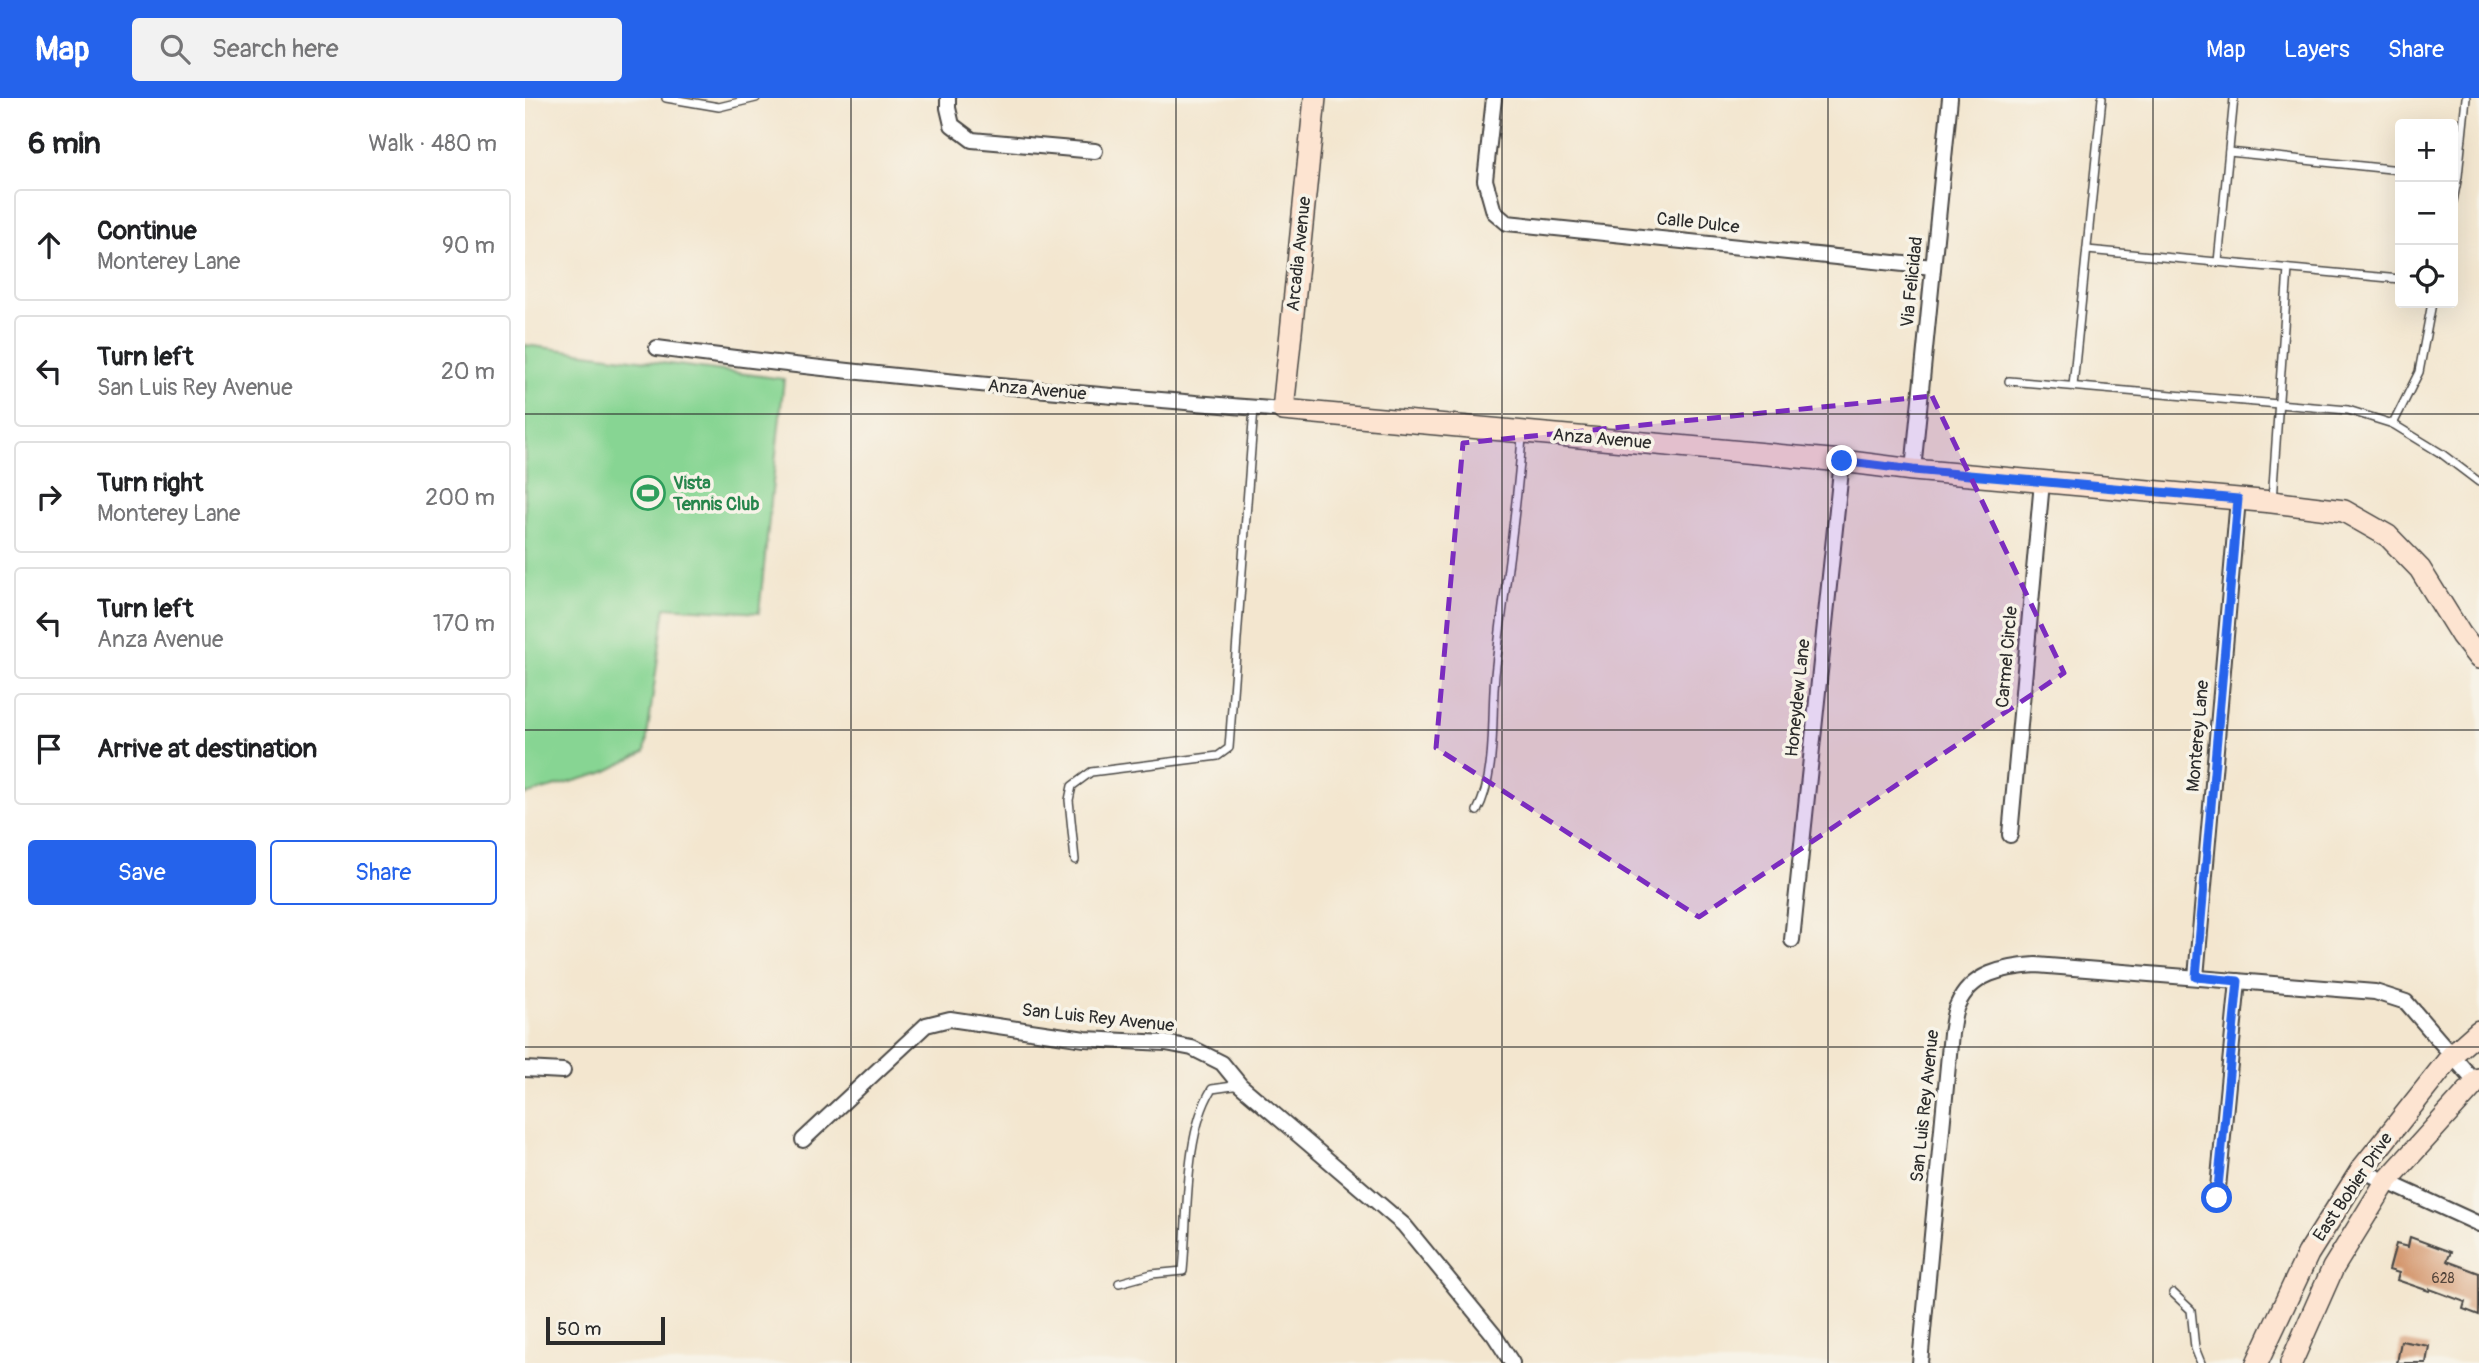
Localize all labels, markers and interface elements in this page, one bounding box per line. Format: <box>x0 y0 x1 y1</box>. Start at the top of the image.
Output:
search box <box>132 18 622 81</box>
text: Map <box>35 29 90 70</box>
icon: search <box>156 30 194 68</box>
text: Search here <box>212 33 339 65</box>
text: Map <box>2206 35 2246 64</box>
text: Layers <box>2284 35 2350 64</box>
text: Share <box>2388 35 2444 64</box>
map controls <box>2395 119 2458 308</box>
button: + <box>2395 119 2458 182</box>
text: 6 min <box>28 125 101 162</box>
text: Walk · 480 m <box>368 129 497 158</box>
button: − <box>2395 182 2458 245</box>
street label: Arcadia Avenue <box>1282 195 1316 313</box>
street label: Calle Dulce <box>1655 207 1741 239</box>
text: Continue <box>97 215 197 247</box>
icon: ahead <box>30 226 68 264</box>
text: 90 m <box>442 231 495 260</box>
street label: Via Felicidad <box>1896 235 1928 329</box>
button: locate <box>2395 245 2458 308</box>
text: Monterey Lane <box>97 247 240 276</box>
text: Turn left <box>97 341 193 373</box>
icon: left <box>30 352 68 390</box>
text: 20 m <box>441 357 495 386</box>
text: San Luis Rey Avenue <box>97 373 293 402</box>
street label: Anza Avenue <box>987 374 1087 406</box>
street label: Anza Avenue <box>1552 423 1652 455</box>
route end <box>1826 445 1857 476</box>
text: Turn right <box>97 467 203 499</box>
place label: Vista Tennis Club <box>672 472 759 516</box>
sports icon: Vista Tennis Club <box>629 474 667 512</box>
icon: right <box>30 478 68 516</box>
text: 200 m <box>425 483 495 512</box>
text: Monterey Lane <box>97 499 240 528</box>
text: Turn left <box>97 593 193 625</box>
icon: left <box>30 604 68 642</box>
street label: Carmel Circle <box>1991 605 2023 709</box>
text: 170 m <box>433 609 495 638</box>
text: Anza Avenue <box>97 625 223 654</box>
street label: Honeydew Lane <box>1780 638 1816 758</box>
street label: Monterey Lane <box>2182 679 2214 793</box>
icon: arrive <box>30 730 68 768</box>
text: Arrive at destination <box>97 733 317 765</box>
button: Save <box>28 840 256 905</box>
button: Share <box>270 840 497 905</box>
street label: San Luis Rey Avenue <box>1021 999 1175 1037</box>
street label: San Luis Rey Avenue <box>1906 1029 1944 1183</box>
street label: East Bobier Drive <box>2308 1128 2398 1246</box>
route start <box>2201 1182 2232 1213</box>
house number: 628 <box>2431 1270 2455 1287</box>
scale bar <box>546 1314 665 1346</box>
text: 50 m <box>557 1317 601 1341</box>

